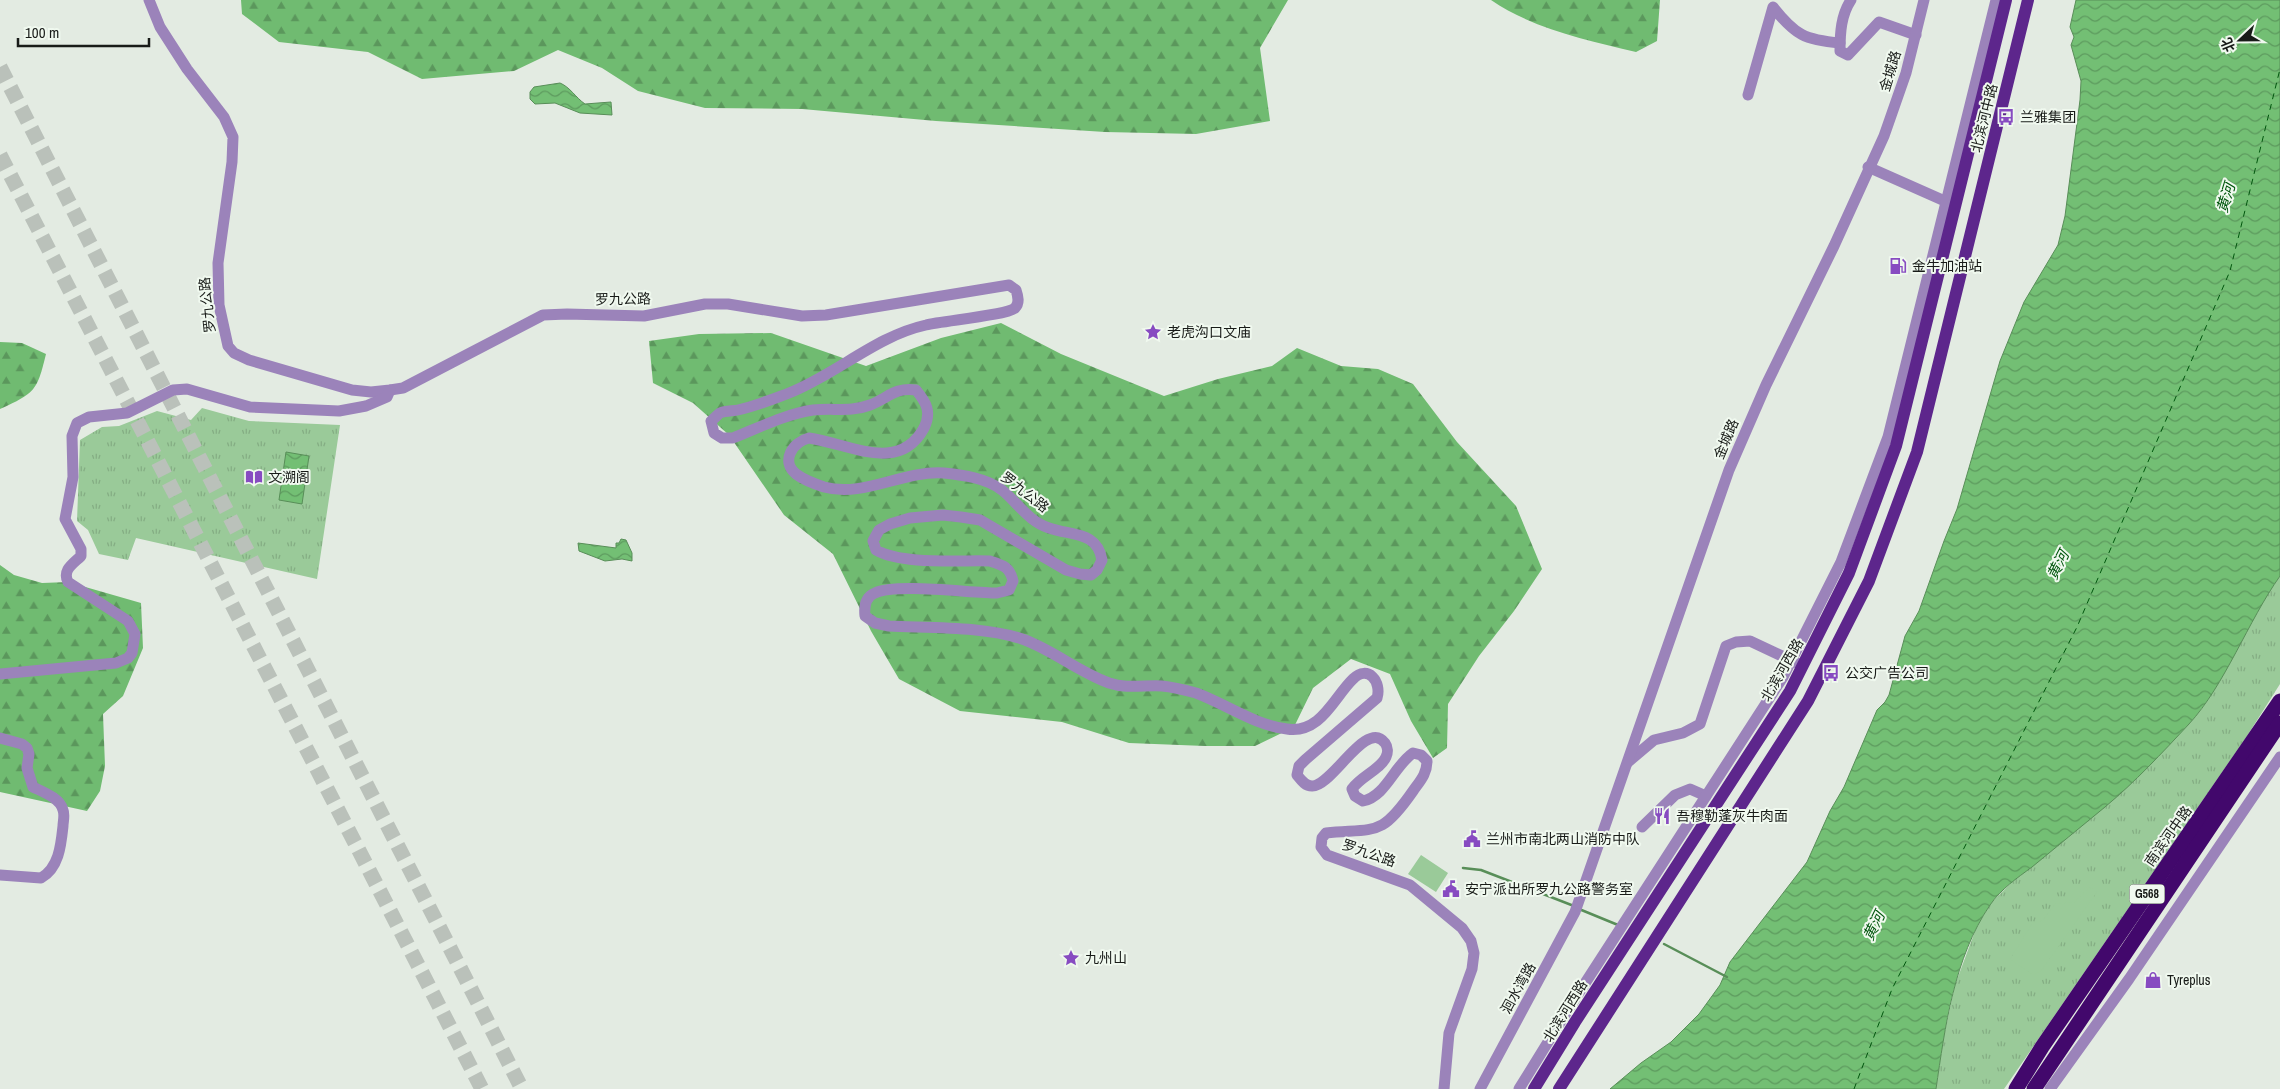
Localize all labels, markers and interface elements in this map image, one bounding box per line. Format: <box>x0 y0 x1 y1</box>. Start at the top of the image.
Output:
scale bar <box>18 15 149 47</box>
north arrow <box>2215 15 2265 65</box>
text: 100 m <box>25 22 59 43</box>
text: 北 <box>2217 35 2239 55</box>
street label: 金城路 <box>1875 48 1905 94</box>
street label: 北滨河中路 <box>1967 82 2001 154</box>
bus stop icon: 兰雅集团 <box>1996 107 2016 127</box>
place label: 兰雅集团 <box>2020 108 2076 126</box>
water label: 黄河 <box>2211 178 2241 215</box>
fuel station icon: 金牛加油站 <box>1888 256 1908 276</box>
place label: 金牛加油站 <box>1912 257 1982 275</box>
street label: 罗九公路 <box>195 276 219 334</box>
street label: 罗九公路 <box>595 290 651 308</box>
place icon: 老虎沟口文庙 <box>1143 322 1163 342</box>
place label: 老虎沟口文庙 <box>1167 323 1251 341</box>
street label: 金城路 <box>1710 416 1742 462</box>
library icon: 文溯阁 <box>244 467 264 487</box>
place label: 文溯阁 <box>268 468 310 486</box>
street label: 罗九公路 <box>997 468 1053 516</box>
water label: 黄河 <box>2041 544 2075 583</box>
street label: 北滨河西路 <box>1757 635 1807 705</box>
bus stop icon: 公交广告公司 <box>1821 663 1841 683</box>
place label: 公交广告公司 <box>1845 664 1929 682</box>
street label: 南滨河中路 <box>2141 802 2195 870</box>
restaurant icon: 吾穆勒蓬灰牛肉面 <box>1652 806 1672 826</box>
place label: 吾穆勒蓬灰牛肉面 <box>1676 807 1788 825</box>
public building icon: 兰州市南北两山消防中队 <box>1462 829 1482 849</box>
place label: 兰州市南北两山消防中队 <box>1486 830 1640 848</box>
street label: 罗九公路 <box>1340 835 1398 871</box>
public building icon: 安宁派出所罗九公路警务室 <box>1441 879 1461 899</box>
place label: 安宁派出所罗九公路警务室 <box>1465 880 1633 898</box>
road number: G568 <box>2130 884 2164 904</box>
water label: 黄河 <box>1858 905 1891 944</box>
place icon: 九州山 <box>1061 948 1081 968</box>
place label: 九州山 <box>1085 949 1127 967</box>
street label: 洄水湾路 <box>1497 959 1539 1017</box>
shop icon: Tyreplus <box>2143 970 2163 990</box>
place label: Tyreplus <box>2167 971 2211 989</box>
street label: 北滨河西路 <box>1539 977 1591 1045</box>

